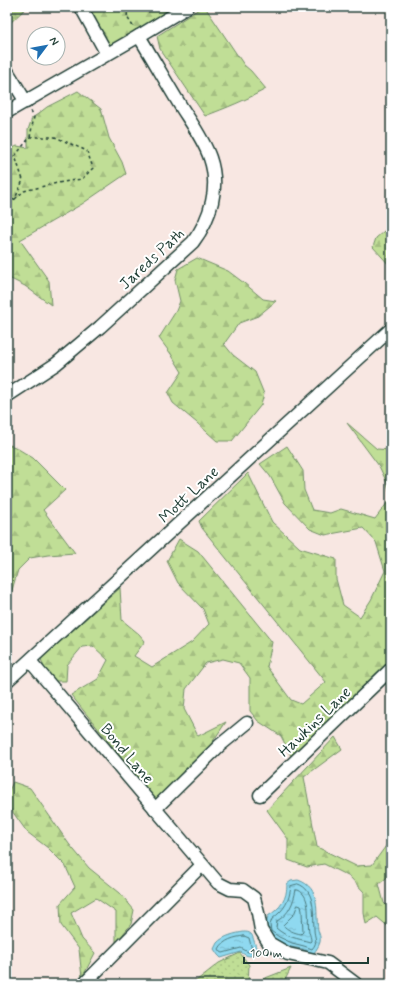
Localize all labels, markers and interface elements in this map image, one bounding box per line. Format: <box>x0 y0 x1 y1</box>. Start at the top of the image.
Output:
north arrow <box>26 26 66 66</box>
text: N <box>46 34 62 48</box>
street label: Jareds Path <box>115 223 189 295</box>
street label: Mott Lane <box>155 462 224 528</box>
street label: Hawkins Lane <box>274 682 356 762</box>
street label: Bond Lane <box>95 719 158 789</box>
scale bar <box>244 939 368 965</box>
text: 100 m <box>250 946 282 962</box>

